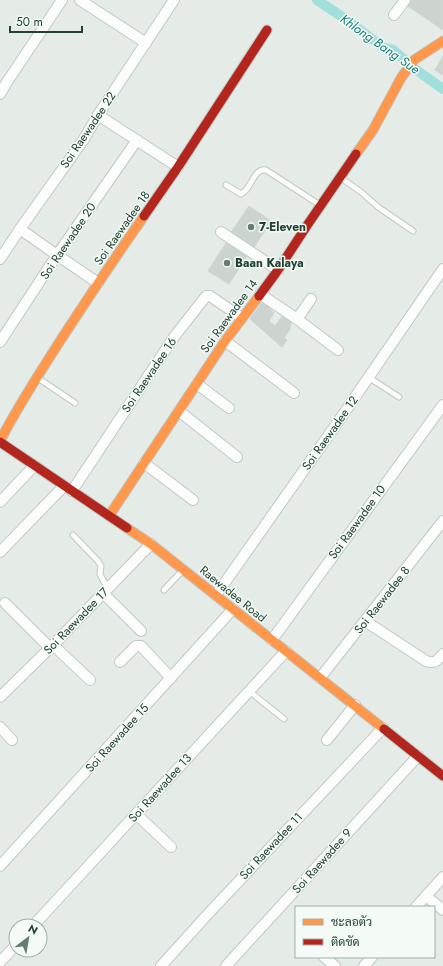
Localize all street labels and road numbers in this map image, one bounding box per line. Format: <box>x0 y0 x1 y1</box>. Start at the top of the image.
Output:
street label: Soi Raewadee 22 <box>56 88 120 172</box>
street label: Soi Raewadee 18 <box>90 187 154 269</box>
street label: Soi Raewadee 20 <box>36 199 100 283</box>
street label: Soi Raewadee 14 <box>196 275 262 357</box>
street label: Soi Raewadee 16 <box>117 334 181 416</box>
street label: Soi Raewadee 12 <box>298 392 363 474</box>
street label: Soi Raewadee 10 <box>324 481 390 563</box>
street label: Raewadee Road <box>196 561 270 627</box>
street label: Soi Raewadee 8 <box>350 562 414 638</box>
street label: Soi Raewadee 17 <box>39 583 113 658</box>
street label: Soi Raewadee 15 <box>81 699 153 776</box>
street label: Soi Raewadee 13 <box>124 749 196 826</box>
street label: Soi Raewadee 11 <box>235 808 307 884</box>
street label: Soi Raewadee 9 <box>288 824 356 897</box>

